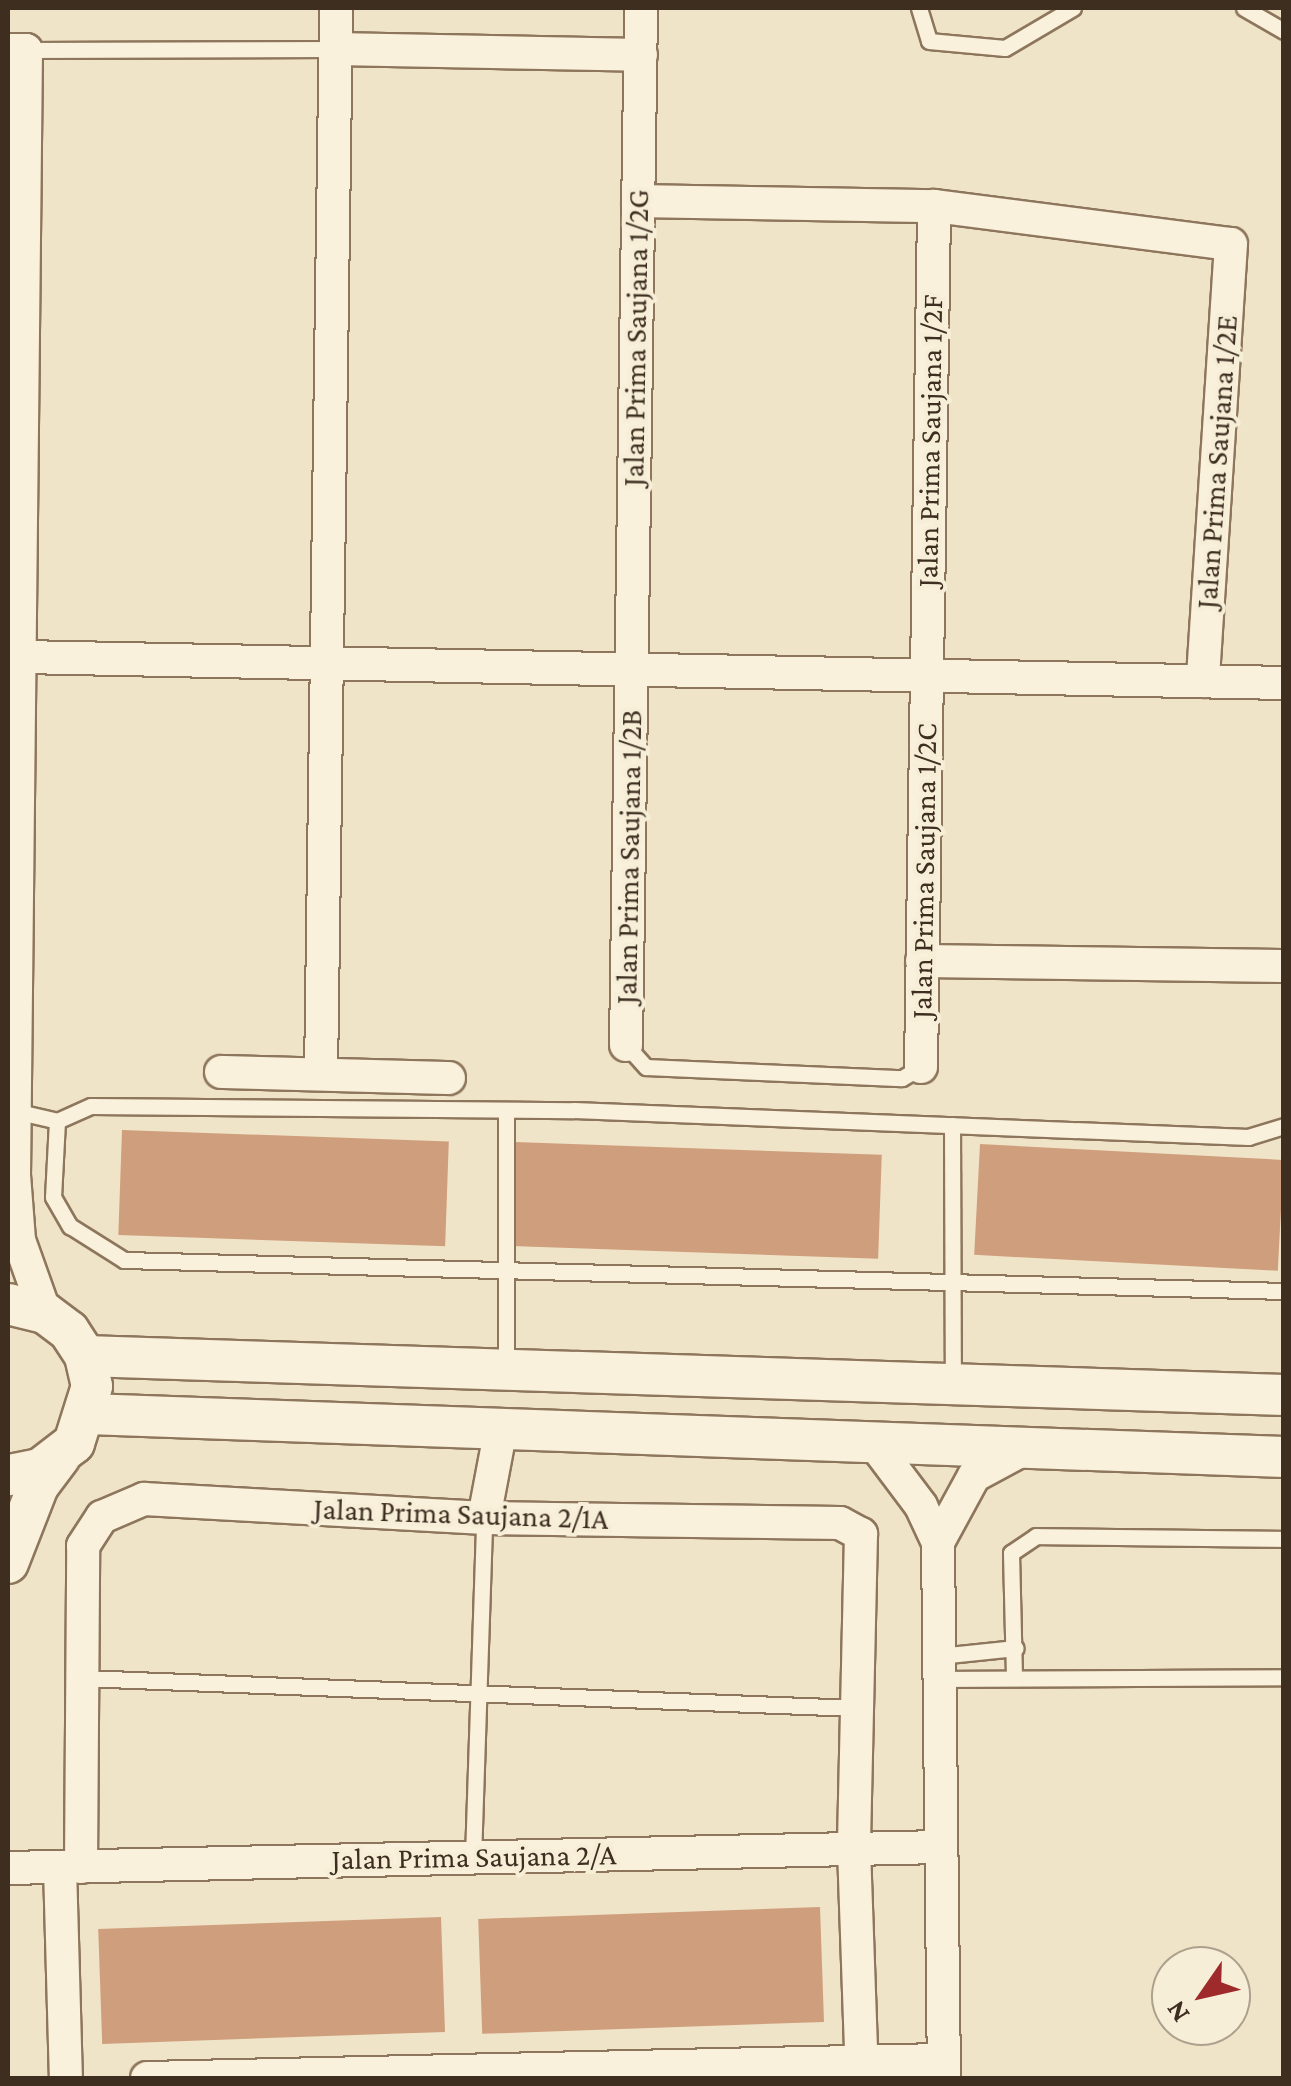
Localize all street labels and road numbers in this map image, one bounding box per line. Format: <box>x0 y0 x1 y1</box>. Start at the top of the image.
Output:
street label: Jalan Prima Saujana 1/2G <box>615 189 657 487</box>
street label: Jalan Prima Saujana 1/2F <box>909 294 951 588</box>
street label: Jalan Prima Saujana 1/2E <box>1189 314 1245 610</box>
street label: Jalan Prima Saujana 1/2B <box>608 709 650 1005</box>
street label: Jalan Prima Saujana 1/2C <box>903 723 945 1019</box>
street label: Jalan Prima Saujana 2/1A <box>313 1491 609 1537</box>
street label: Jalan Prima Saujana 2/A <box>331 1837 617 1877</box>

